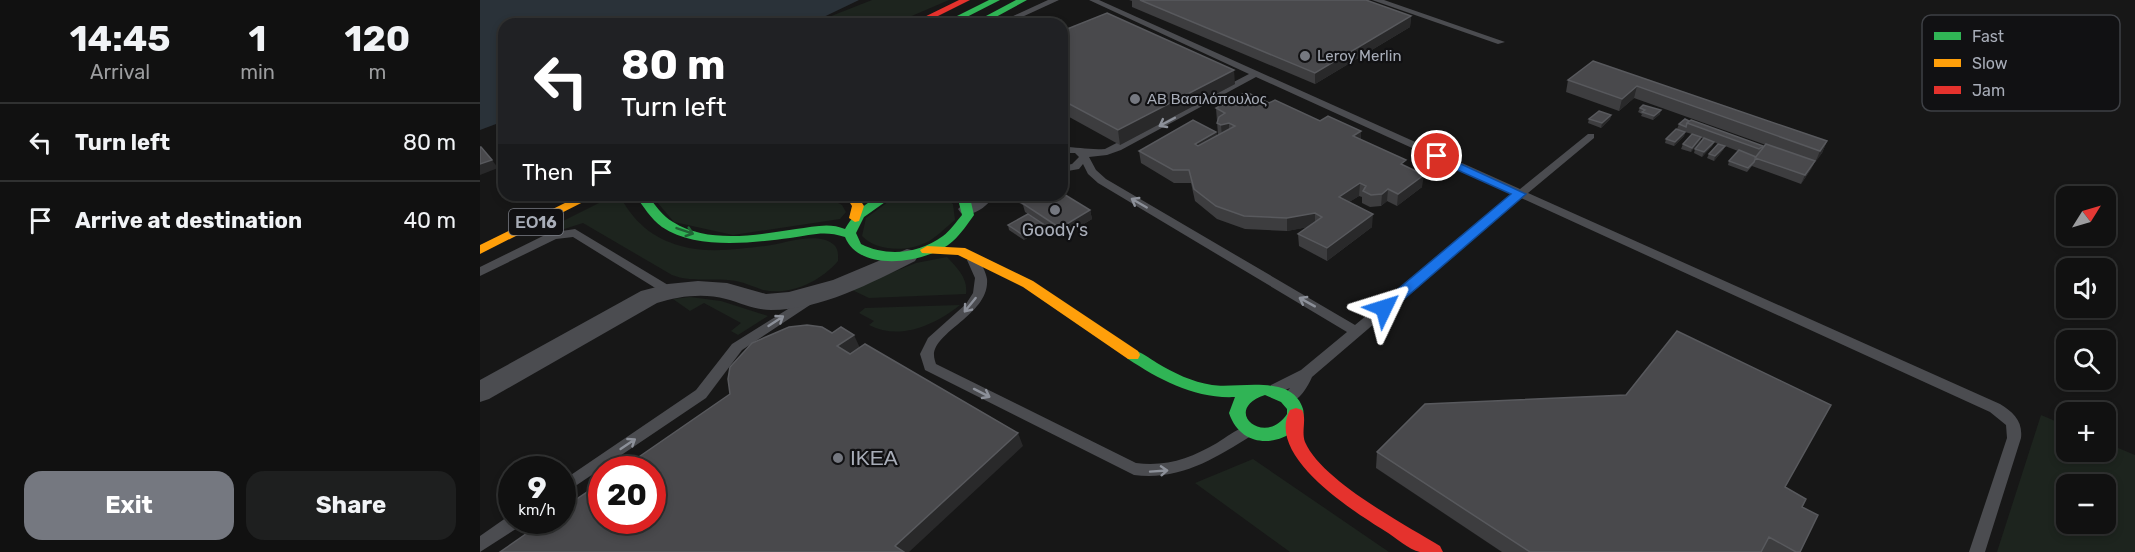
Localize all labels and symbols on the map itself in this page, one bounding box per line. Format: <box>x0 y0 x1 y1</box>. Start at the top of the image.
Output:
legend <box>1922 15 2120 111</box>
text: Fast <box>1972 27 2004 46</box>
place label: Leroy Merlin <box>1317 47 1401 65</box>
marker: Leroy Merlin <box>1298 49 1312 63</box>
text: Slow <box>1972 54 2008 73</box>
text: Jam <box>1972 81 2005 100</box>
place label: ΑΒ Βασιλόπουλος <box>1147 90 1267 108</box>
marker: ΑΒ Βασιλόπουλος <box>1128 92 1142 106</box>
one-way arrow <box>1158 117 1176 128</box>
pin <box>1411 130 1462 181</box>
north arrow <box>2056 186 2116 246</box>
one-way arrow <box>1131 196 1148 208</box>
marker: Goody's <box>1048 203 1062 217</box>
road number: ΕΟ16 <box>509 209 563 235</box>
place label: Goody's <box>1022 219 1088 241</box>
one-way arrow <box>675 227 694 238</box>
position arrow <box>1352 276 1416 340</box>
one-way arrow <box>964 296 977 312</box>
one-way arrow <box>1299 296 1316 308</box>
one-way arrow <box>767 315 784 327</box>
one-way arrow <box>973 387 990 399</box>
one-way arrow <box>619 438 636 450</box>
place label: ΙΚΕΑ <box>850 445 898 470</box>
marker: ΙΚΕΑ <box>831 451 845 465</box>
speed limit sign: 20 <box>588 456 666 534</box>
one-way arrow <box>1148 466 1168 477</box>

